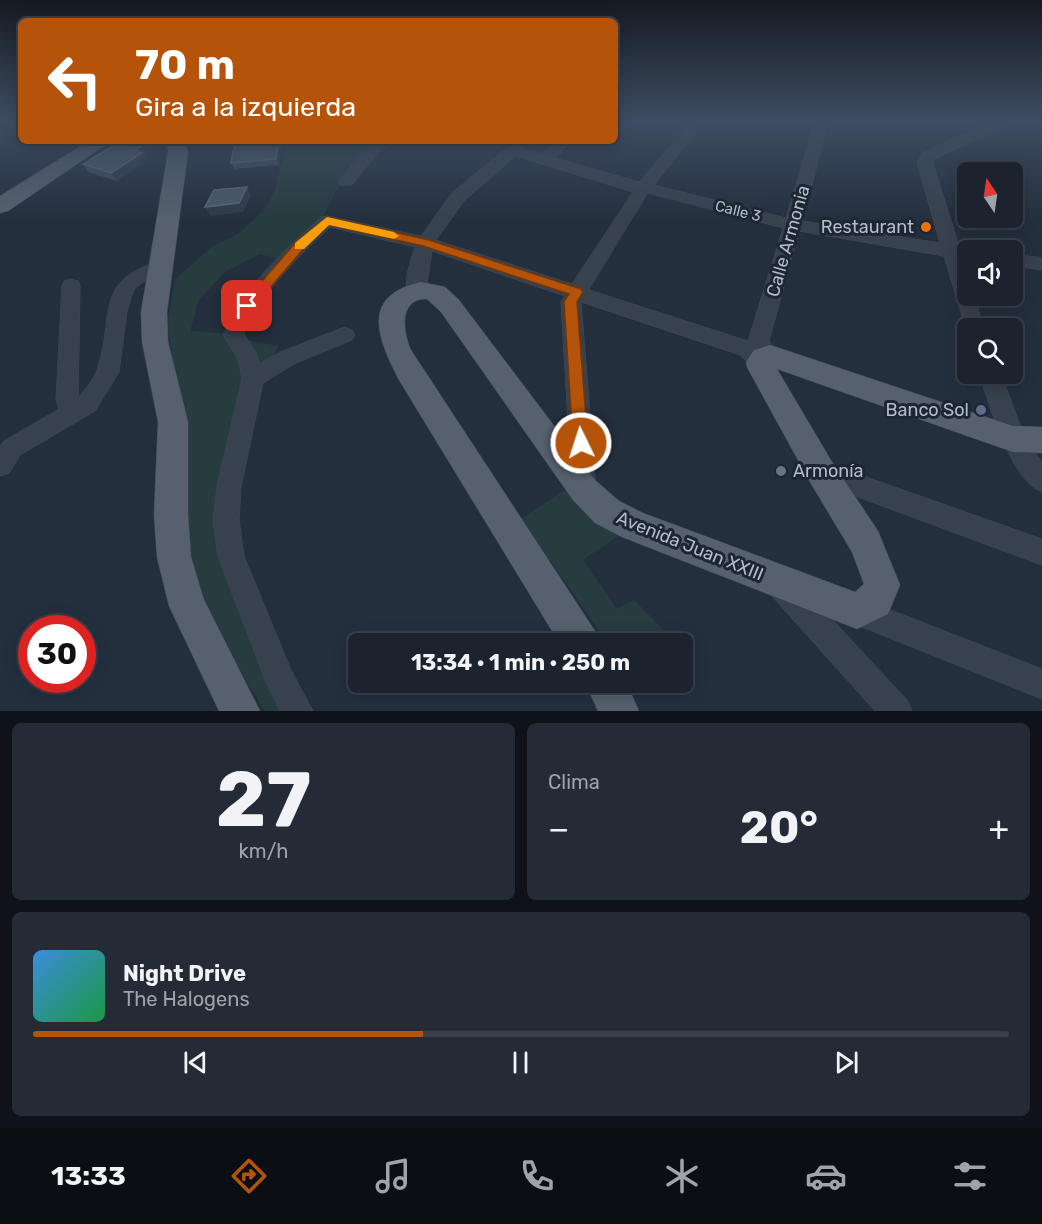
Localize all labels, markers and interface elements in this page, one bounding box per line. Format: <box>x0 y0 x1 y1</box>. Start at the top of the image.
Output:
text: 70 m <box>135 40 235 90</box>
icon: left <box>36 42 114 120</box>
text: Gira a la izquierda <box>135 91 356 123</box>
north arrow <box>957 162 1023 228</box>
map controls <box>957 162 1023 384</box>
street label: Calle Armonia <box>762 183 814 299</box>
street label: Calle 3 <box>713 197 763 225</box>
place label: Restaurant <box>821 216 914 238</box>
marker: Restaurant <box>919 220 933 234</box>
button: sound <box>957 240 1023 306</box>
pin <box>221 280 272 331</box>
icon: arrive <box>230 289 263 322</box>
button: search <box>957 318 1023 384</box>
place label: Banco Sol <box>886 399 969 421</box>
marker: Banco Sol <box>974 403 988 417</box>
position arrow <box>549 411 613 475</box>
place label: Armonía <box>793 460 863 482</box>
marker: Armonía <box>774 464 788 478</box>
street label: Avenida Juan XXIII <box>613 506 767 586</box>
speed limit sign: 30 <box>18 615 96 693</box>
text: 13:34 · 1 min · 250 m <box>411 649 630 676</box>
text: 27 <box>216 753 311 846</box>
text: Clima <box>548 770 600 794</box>
text: 20° <box>740 801 818 854</box>
text: − <box>548 809 569 848</box>
text: + <box>988 809 1009 848</box>
text: km/h <box>239 839 288 863</box>
text: Night Drive <box>123 960 246 987</box>
text: The Halogens <box>123 987 250 1011</box>
icon: previous <box>179 1046 212 1079</box>
icon: pause <box>504 1046 537 1079</box>
icon: next <box>830 1046 863 1079</box>
icon: directions <box>228 1155 270 1197</box>
icon: music <box>372 1155 414 1197</box>
icon: phone <box>516 1155 558 1197</box>
icon: climate <box>661 1155 703 1197</box>
icon: car <box>805 1155 847 1197</box>
icon: filters <box>949 1155 991 1197</box>
text: 13:33 <box>51 1160 126 1192</box>

